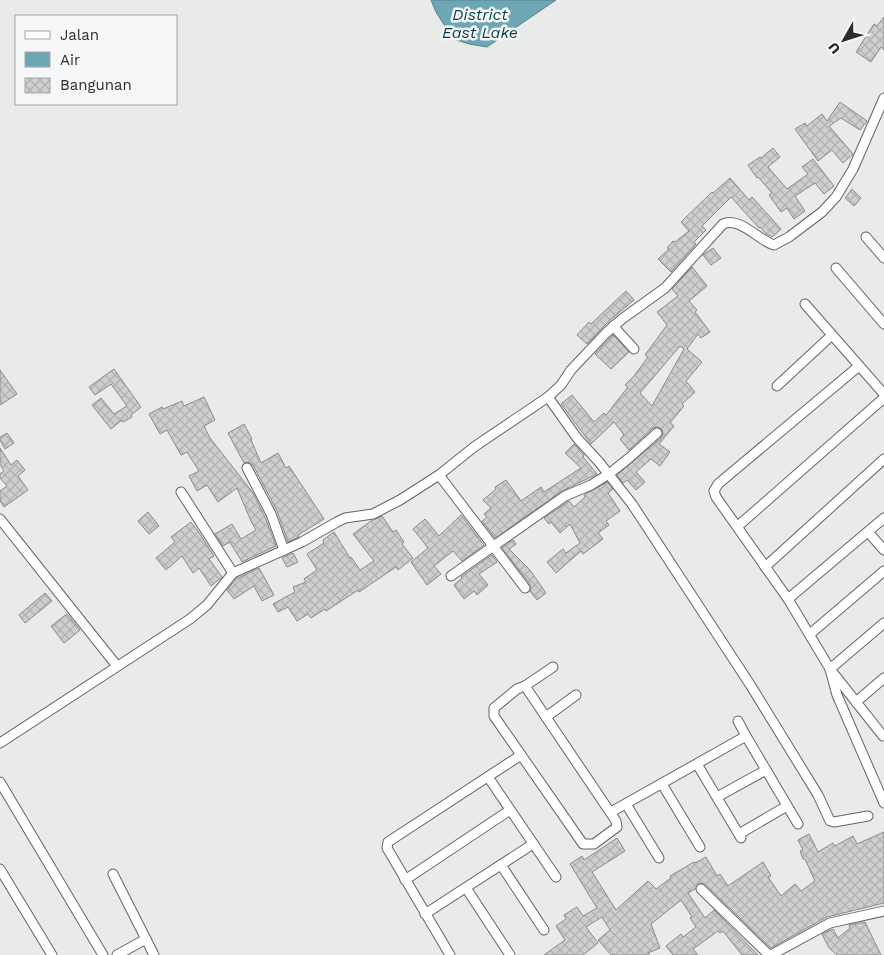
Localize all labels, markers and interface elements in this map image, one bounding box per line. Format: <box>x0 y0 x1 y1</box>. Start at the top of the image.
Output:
water label: District East Lake <box>442 5 518 42</box>
legend <box>15 15 178 105</box>
north arrow <box>819 15 869 65</box>
text: Jalan <box>60 26 99 44</box>
text: U <box>825 39 843 57</box>
text: Air <box>60 51 80 69</box>
text: Bangunan <box>60 76 132 94</box>

